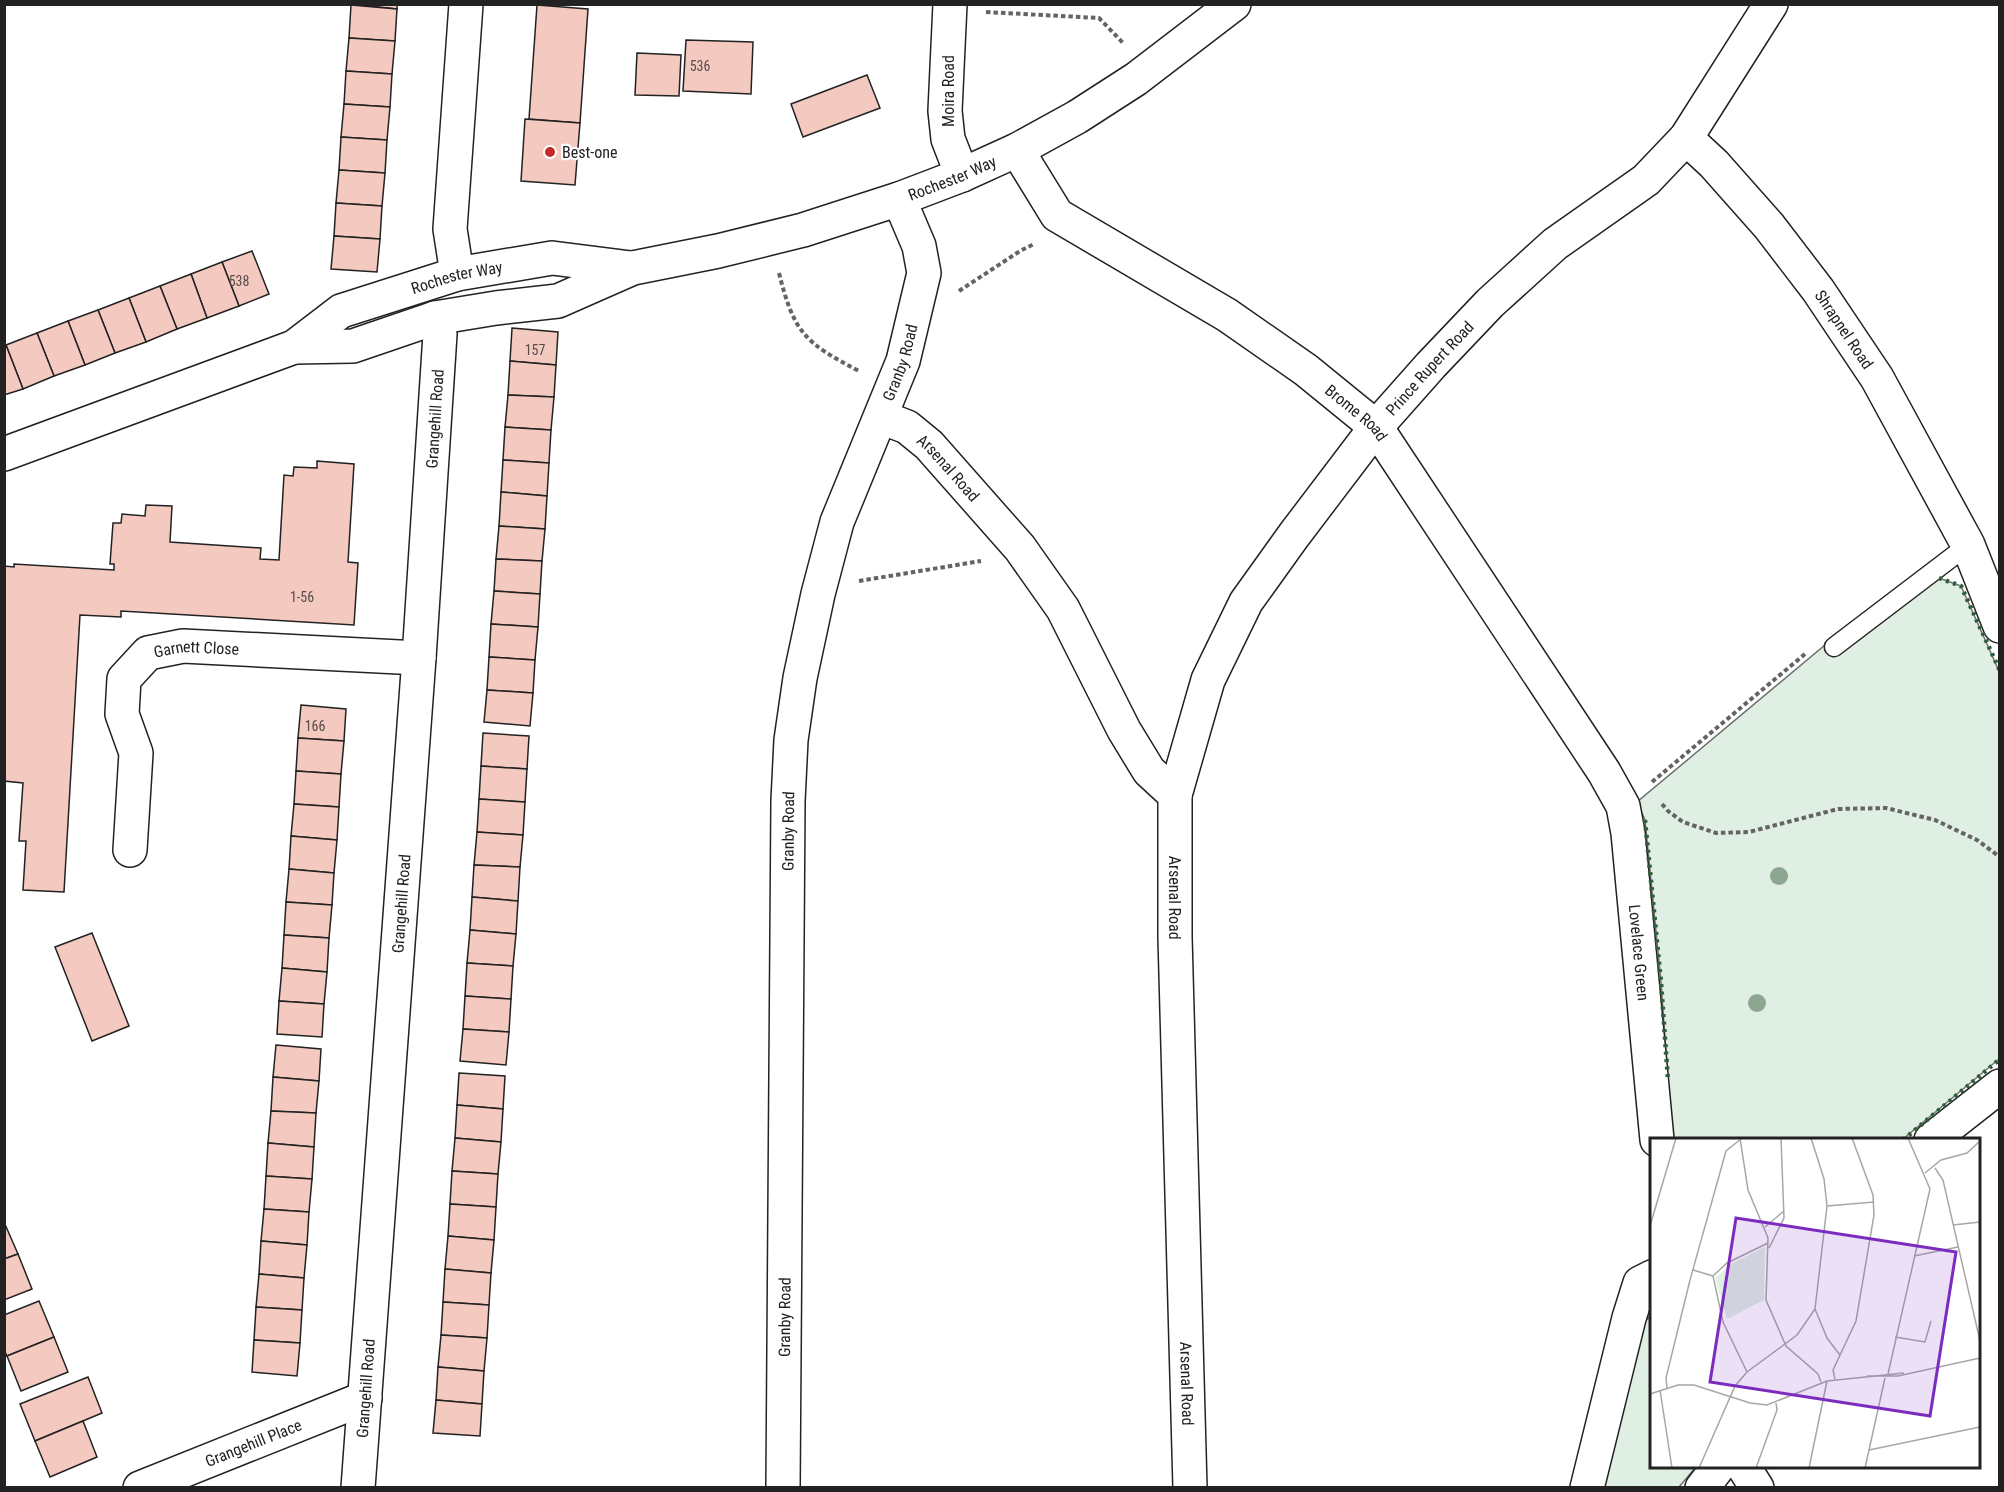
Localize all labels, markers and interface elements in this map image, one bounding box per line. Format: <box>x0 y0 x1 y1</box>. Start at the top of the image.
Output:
street label: Moira Road <box>939 55 958 127</box>
house number: 536 <box>690 58 710 74</box>
place label: Best-one <box>562 143 618 162</box>
marker: Best-one <box>543 145 557 159</box>
street label: Rochester Way <box>905 151 999 204</box>
street label: Rochester Way <box>409 257 504 298</box>
house number: 538 <box>229 273 249 289</box>
street label: Shrapnel Road <box>1811 286 1878 372</box>
street label: Prince Rupert Road <box>1381 317 1477 419</box>
street label: Granby Road <box>878 322 921 403</box>
house number: 157 <box>525 342 545 358</box>
street label: Grangehill Road <box>422 369 447 469</box>
street label: Brome Road <box>1322 380 1392 444</box>
street label: Arsenal Road <box>914 430 984 505</box>
house number: 1-56 <box>290 589 314 605</box>
street label: Garnett Close <box>152 637 240 661</box>
house number: 166 <box>305 718 325 734</box>
street label: Granby Road <box>778 791 798 871</box>
street label: Grangehill Road <box>388 853 414 954</box>
street label: Arsenal Road <box>1166 856 1185 940</box>
street label: Lovelace Green <box>1625 903 1653 1001</box>
inset map <box>1650 1138 1980 1468</box>
street label: Granby Road <box>774 1277 794 1357</box>
street label: Grangehill Road <box>352 1338 378 1439</box>
street label: Arsenal Road <box>1177 1341 1198 1426</box>
street label: Grangehill Place <box>202 1415 304 1471</box>

